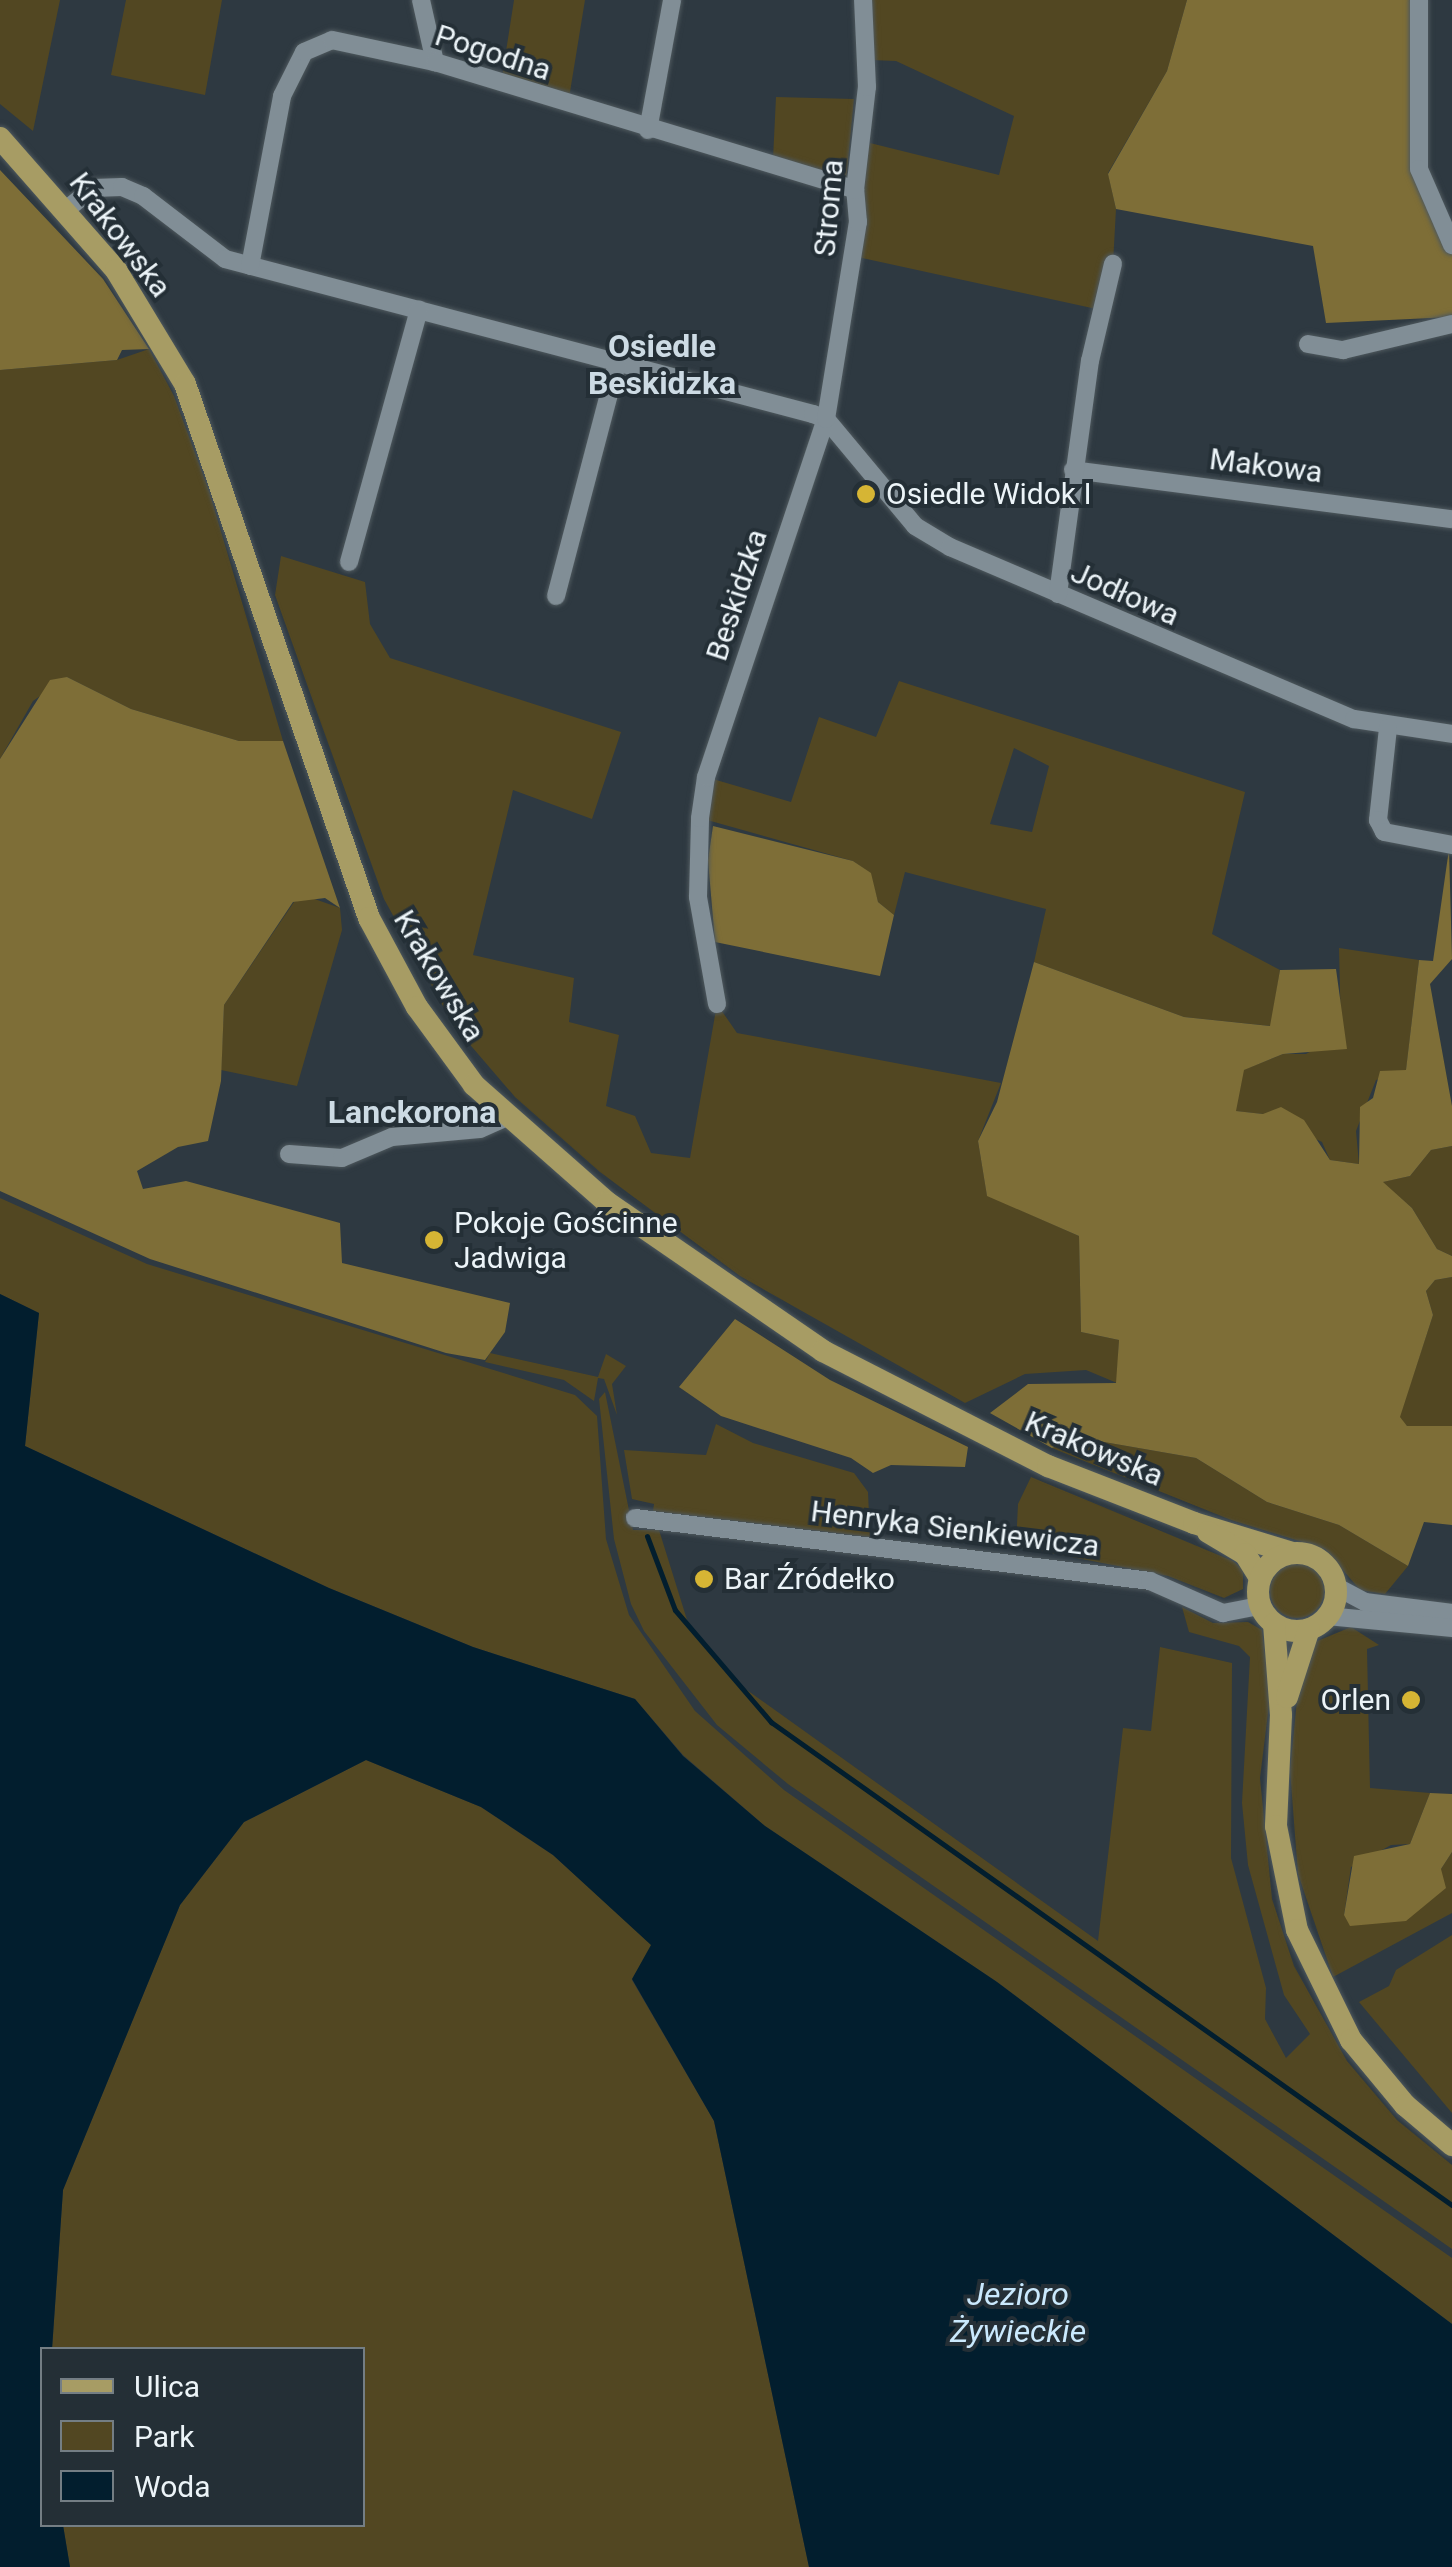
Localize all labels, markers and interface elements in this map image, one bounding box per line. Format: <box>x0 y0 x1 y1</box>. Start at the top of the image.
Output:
street label: Pogodna <box>431 17 555 89</box>
street label: Stroma <box>807 158 851 258</box>
street label: Krakowska <box>62 166 178 304</box>
district label: Osiedle Beskidzka <box>588 328 736 403</box>
street label: Makowa <box>1207 441 1325 491</box>
place label: Osiedle Widok I <box>886 476 1092 512</box>
marker: Osiedle Widok I <box>855 483 877 505</box>
street label: Beskidzka <box>699 525 775 665</box>
street label: Jodłowa <box>1065 554 1185 634</box>
street label: Krakowska <box>386 904 492 1048</box>
district label: Lanckorona <box>328 1093 496 1131</box>
place label: Pokoje Gościnne Jadwiga <box>454 1205 678 1276</box>
marker: Pokoje Gościnne Jadwiga <box>423 1229 445 1251</box>
street label: Krakowska <box>1019 1404 1169 1494</box>
street label: Henryka Sienkiewicza <box>809 1493 1101 1565</box>
place label: Bar Źródełko <box>724 1561 895 1597</box>
marker: Bar Źródełko <box>693 1568 715 1590</box>
place label: Orlen <box>1320 1682 1391 1718</box>
marker: Orlen <box>1400 1689 1422 1711</box>
water label: Jezioro Żywieckie <box>950 2276 1086 2351</box>
legend <box>40 2347 365 2527</box>
text: Ulica <box>134 2369 200 2404</box>
text: Park <box>134 2419 194 2454</box>
text: Woda <box>134 2469 211 2504</box>

